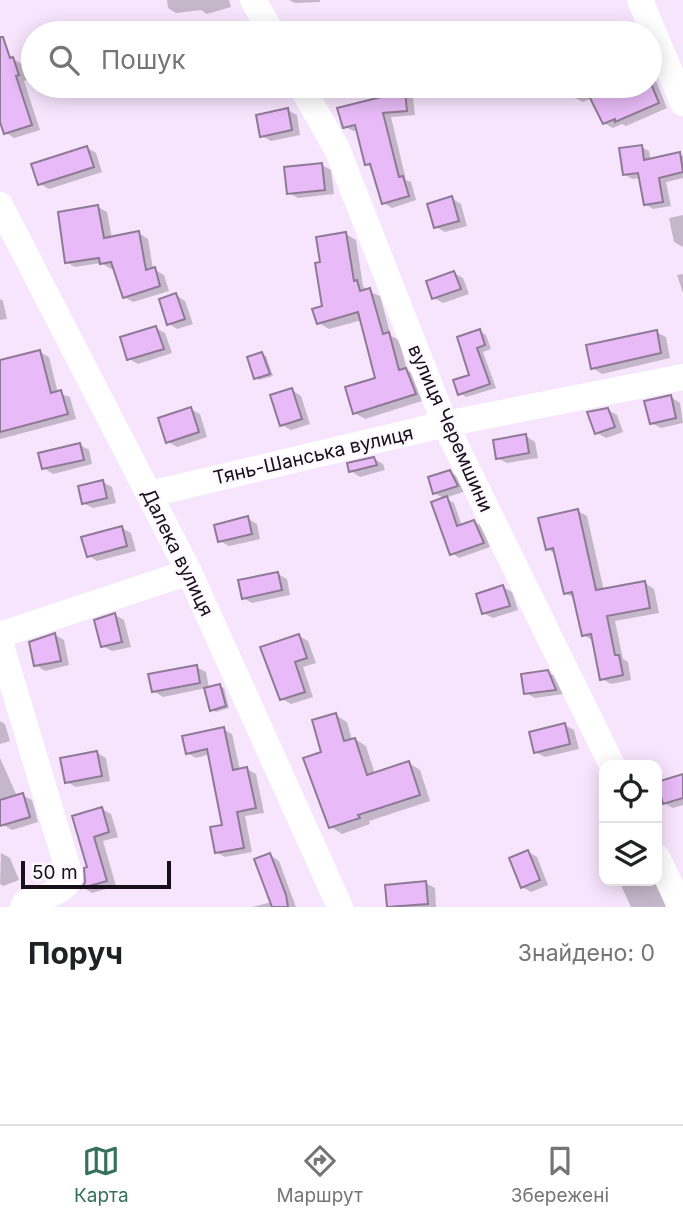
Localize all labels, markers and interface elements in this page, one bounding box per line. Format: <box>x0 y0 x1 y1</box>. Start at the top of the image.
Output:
search box <box>21 21 662 98</box>
icon: search <box>45 41 83 79</box>
text: Пошук <box>101 44 186 75</box>
street label: вулиця Черемшини <box>403 341 498 516</box>
street label: Тянь-Шанська вулиця <box>211 421 415 490</box>
street label: Далека вулиця <box>137 485 218 620</box>
map controls <box>599 760 662 886</box>
button: locate <box>599 760 662 823</box>
button: layers <box>599 823 662 886</box>
scale bar <box>21 858 172 890</box>
text: 50 m <box>32 861 78 884</box>
text: Поруч <box>28 935 123 971</box>
text: Знайдено: 0 <box>518 939 655 967</box>
tab: Карта <box>74 1142 129 1207</box>
tab: Маршрут <box>277 1142 363 1207</box>
tab: Збережені <box>511 1142 609 1207</box>

